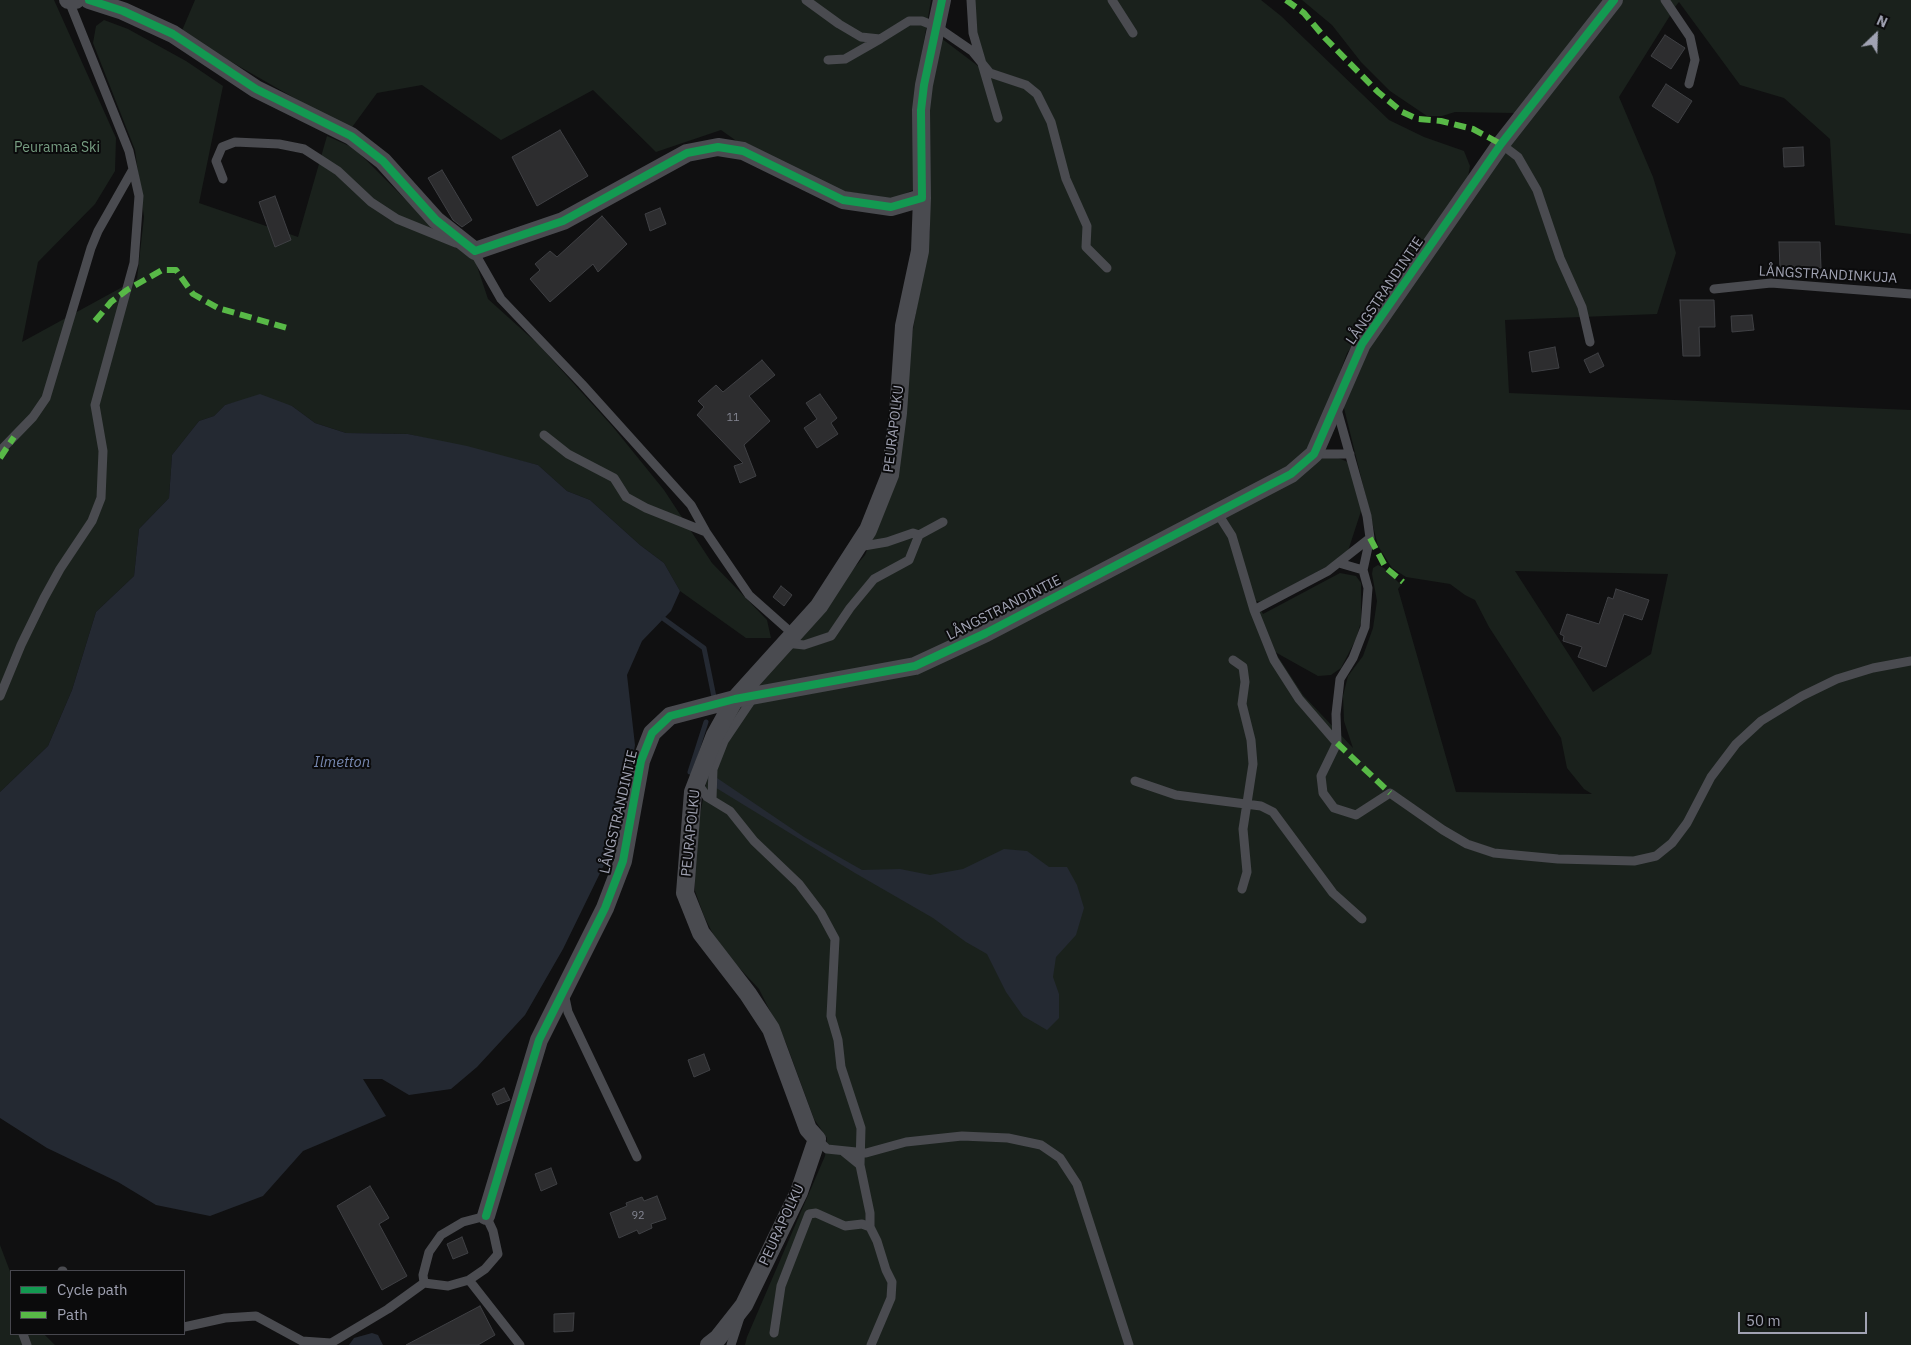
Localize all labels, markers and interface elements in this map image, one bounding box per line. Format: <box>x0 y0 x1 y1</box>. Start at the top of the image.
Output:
north arrow <box>1851 10 1901 60</box>
text: N <box>1874 11 1890 32</box>
park label: Peuramaa Ski <box>14 140 100 156</box>
street label: LÅNGSTRANDINTIE <box>1343 234 1427 348</box>
street label: LÅNGSTRANDINKUJA <box>1758 263 1898 287</box>
street label: PEURAPOLKU <box>880 384 908 474</box>
house number: 11 <box>726 411 740 425</box>
street label: LÅNGSTRANDINTIE <box>944 572 1064 644</box>
street label: LÅNGSTRANDINTIE <box>597 749 641 875</box>
water label: Ilmetton <box>314 754 370 772</box>
street label: PEURAPOLKU <box>678 788 704 878</box>
street label: PEURAPOLKU <box>756 1182 808 1268</box>
house number: 92 <box>631 1209 645 1223</box>
legend <box>10 1270 185 1335</box>
text: Cycle path <box>57 1280 128 1299</box>
scale bar <box>1741 1302 1870 1334</box>
text: Path <box>57 1305 88 1324</box>
text: 50 m <box>1746 1311 1781 1330</box>

